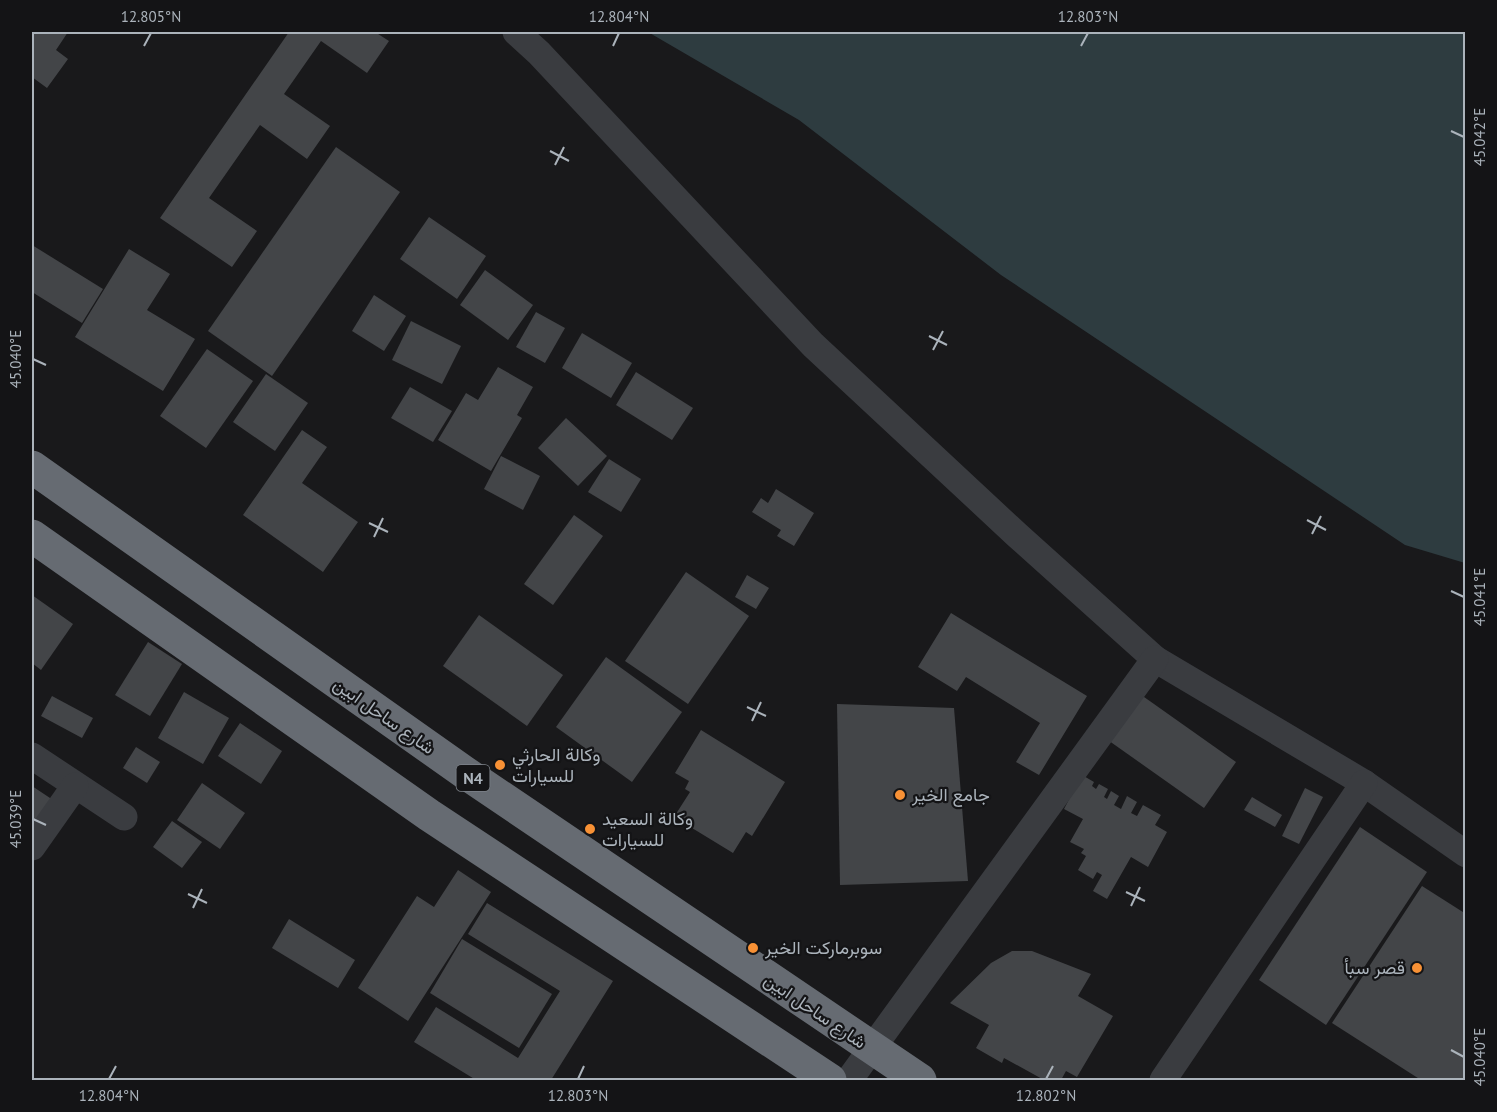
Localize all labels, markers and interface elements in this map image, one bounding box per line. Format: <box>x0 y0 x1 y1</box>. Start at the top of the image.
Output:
text: 12.805°N <box>121 7 181 26</box>
text: 12.804°N <box>589 7 649 26</box>
text: 12.803°N <box>1058 7 1118 26</box>
text: 45.042°E <box>1470 108 1489 166</box>
text: 45.040°E <box>6 330 25 388</box>
text: 45.041°E <box>1470 568 1489 626</box>
street label: شارع ساحل ابين <box>329 672 439 760</box>
place label: وكالة الحارثي للسيارات <box>512 743 601 787</box>
marker: وكالة الحارثي للسيارات <box>493 758 507 772</box>
road number: N4 <box>456 765 490 791</box>
place label: جامع الخير <box>911 783 990 807</box>
marker: جامع الخير <box>893 788 907 802</box>
text: 45.039°E <box>6 790 25 848</box>
place label: وكالة السعيد للسيارات <box>602 807 693 851</box>
marker: وكالة السعيد للسيارات <box>583 822 597 836</box>
place label: سوبرماركت الخير <box>764 936 882 959</box>
marker: سوبرماركت الخير <box>746 941 760 955</box>
place label: قصر سبأ <box>1344 956 1405 979</box>
marker: قصر سبأ <box>1410 961 1424 975</box>
street label: شارع ساحل ابين <box>759 968 871 1054</box>
text: 45.040°E <box>1470 1028 1489 1086</box>
text: 12.804°N <box>79 1086 139 1105</box>
text: 12.803°N <box>548 1086 608 1105</box>
text: 12.802°N <box>1016 1086 1076 1105</box>

